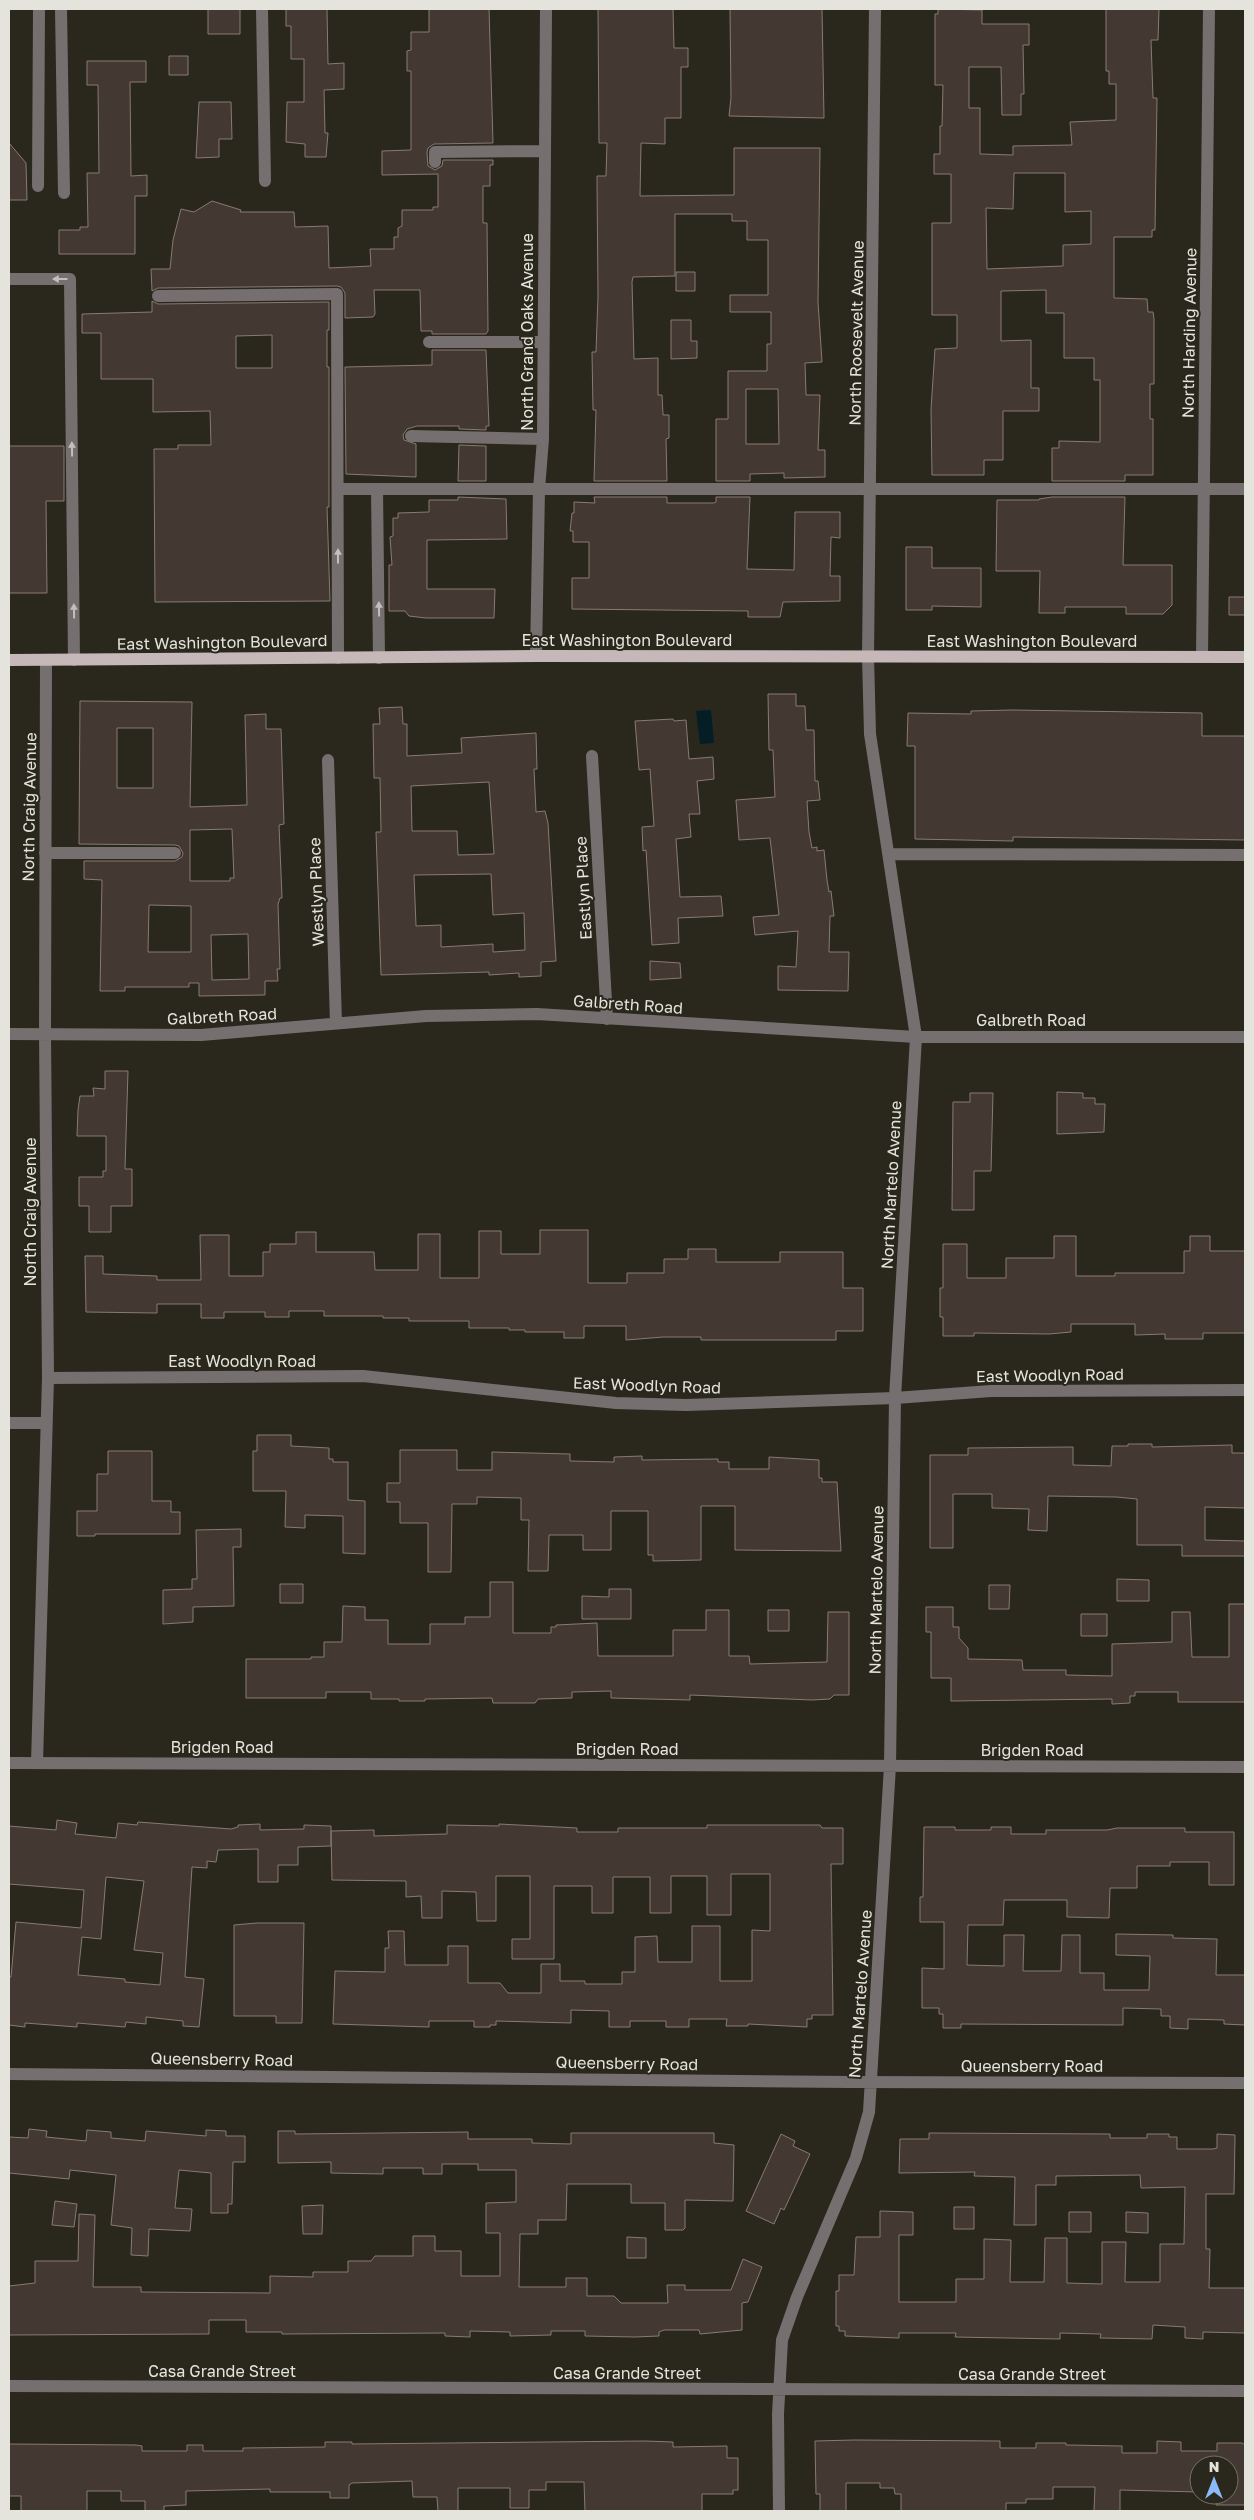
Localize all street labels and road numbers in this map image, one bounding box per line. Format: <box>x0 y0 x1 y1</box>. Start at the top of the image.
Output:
street label: North Grand Oaks Avenue <box>517 233 537 431</box>
street label: North Roosevelt Avenue <box>844 240 868 426</box>
street label: North Harding Avenue <box>1178 248 1200 418</box>
street label: East Washington Boulevard <box>116 630 328 654</box>
street label: East Washington Boulevard <box>522 630 732 650</box>
street label: East Washington Boulevard <box>927 631 1137 651</box>
street label: North Craig Avenue <box>18 732 40 882</box>
street label: Eastlyn Place <box>570 836 596 940</box>
street label: Westlyn Place <box>304 837 328 947</box>
street label: Galbreth Road <box>572 990 684 1018</box>
street label: Galbreth Road <box>167 1003 277 1029</box>
street label: Galbreth Road <box>976 1010 1086 1030</box>
street label: North Martelo Avenue <box>877 1100 905 1270</box>
street label: North Craig Avenue <box>20 1137 40 1287</box>
street label: East Woodlyn Road <box>168 1351 316 1371</box>
street label: East Woodlyn Road <box>976 1364 1124 1386</box>
street label: East Woodlyn Road <box>573 1372 721 1398</box>
street label: North Martelo Avenue <box>865 1506 887 1674</box>
street label: Brigden Road <box>170 1737 274 1757</box>
street label: Brigden Road <box>575 1739 679 1759</box>
street label: Brigden Road <box>980 1740 1084 1760</box>
street label: North Martelo Avenue <box>844 1909 876 2079</box>
street label: Queensberry Road <box>151 2048 293 2070</box>
street label: Queensberry Road <box>556 2052 698 2074</box>
street label: Queensberry Road <box>961 2056 1103 2076</box>
street label: Casa Grande Street <box>148 2361 296 2381</box>
street label: Casa Grande Street <box>553 2363 701 2383</box>
street label: Casa Grande Street <box>958 2364 1106 2384</box>

